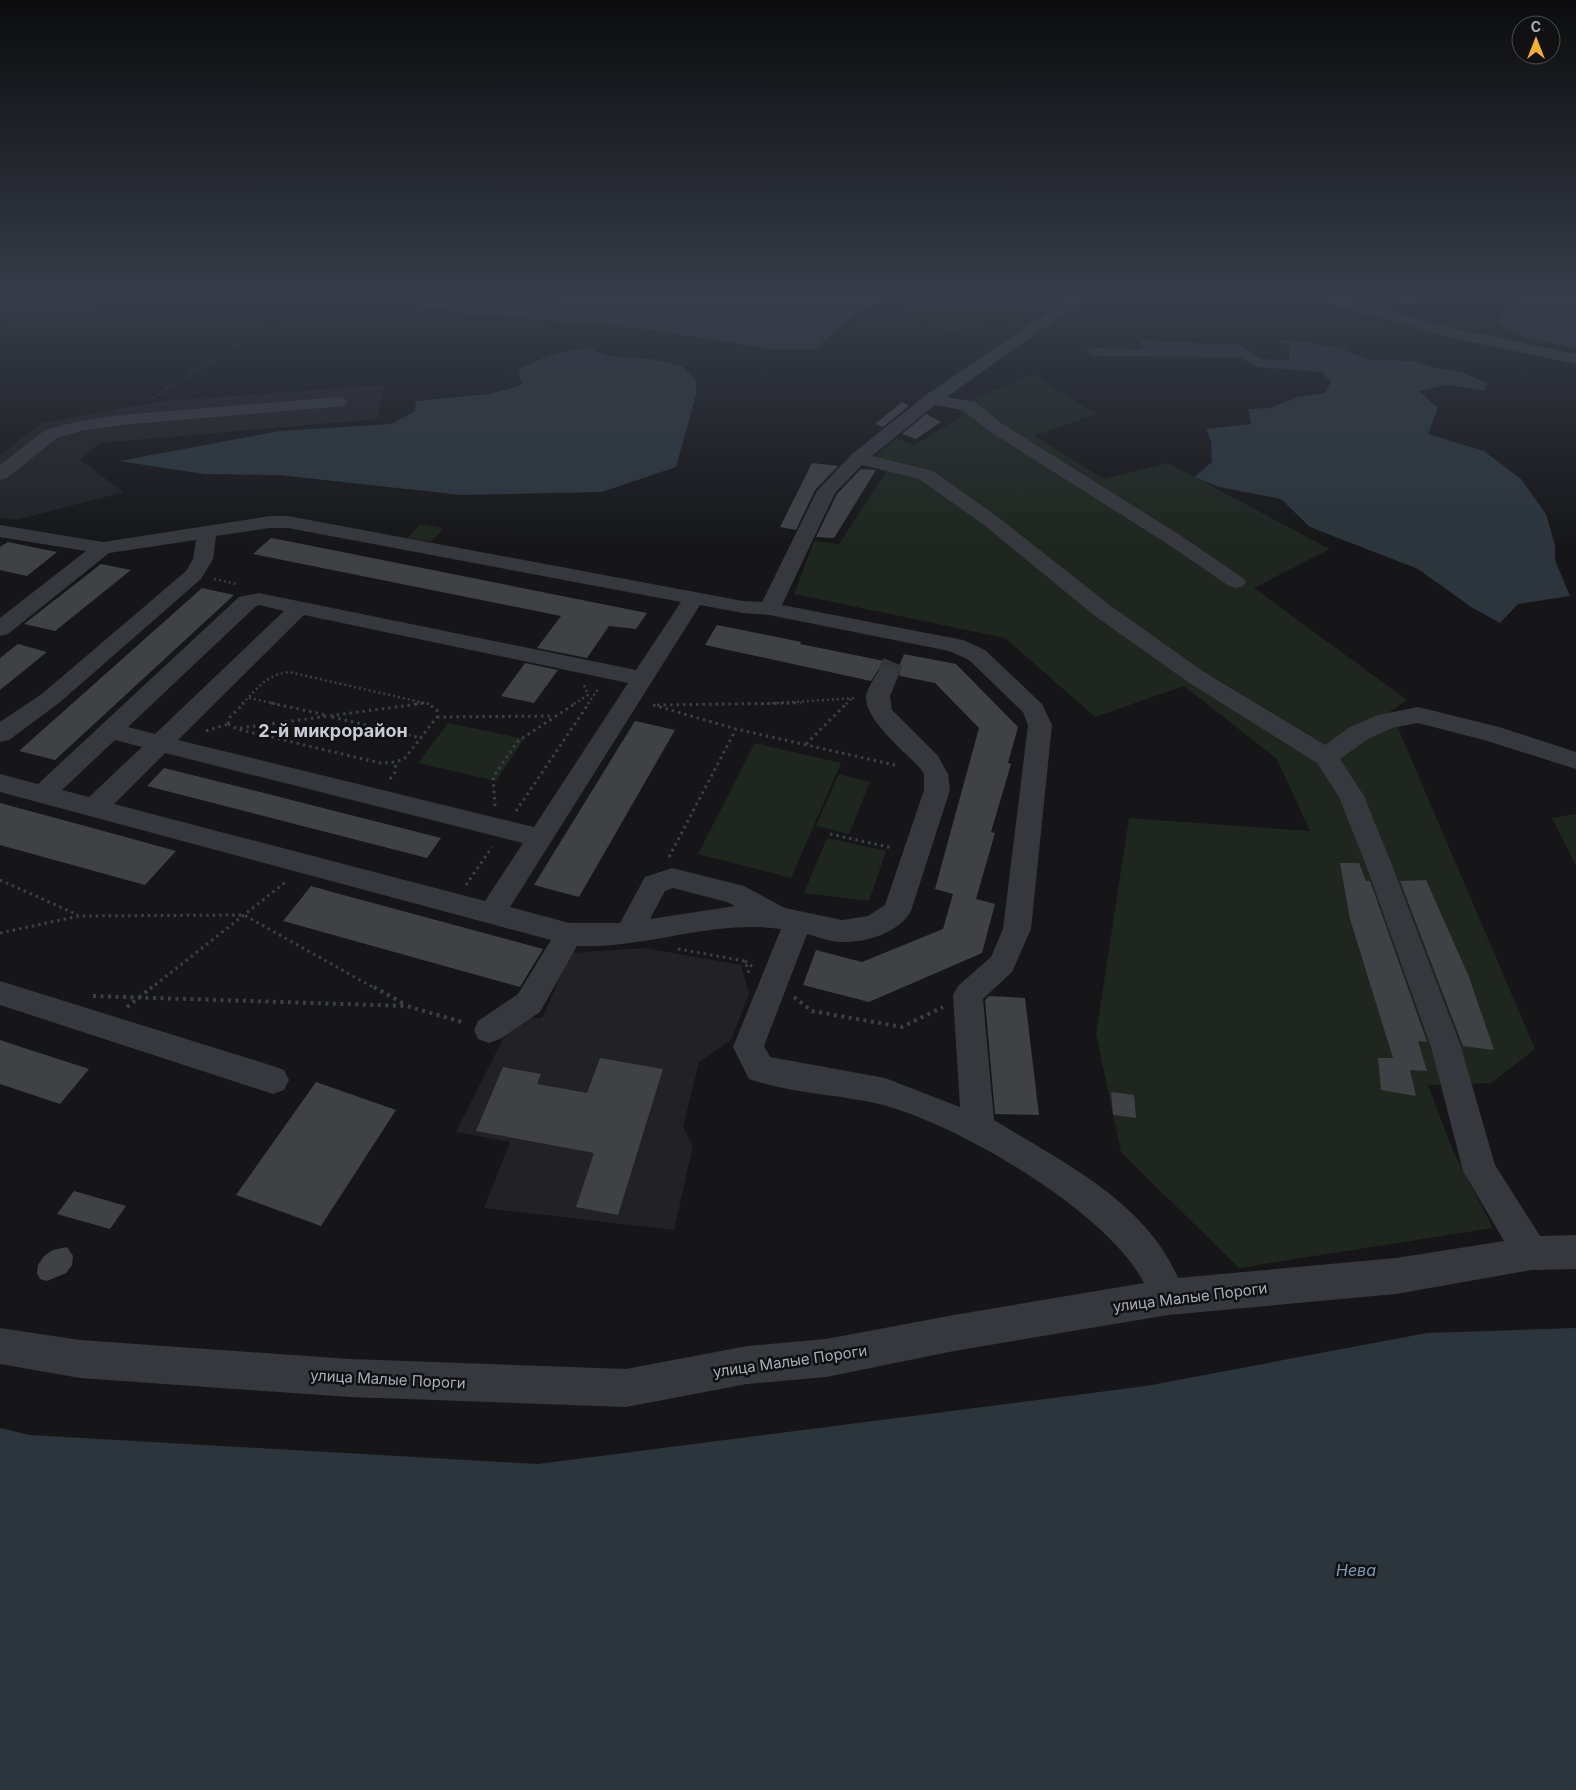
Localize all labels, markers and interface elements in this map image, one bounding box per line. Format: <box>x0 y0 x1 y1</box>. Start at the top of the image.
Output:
north arrow <box>1511 15 1561 65</box>
text: С <box>1531 18 1541 35</box>
district label: 2-й микрорайон <box>258 720 408 741</box>
street label: улица Малые Пороги <box>1112 1278 1268 1316</box>
street label: улица Малые Пороги <box>712 1341 868 1381</box>
street label: улица Малые Пороги <box>310 1365 466 1393</box>
water label: Нева <box>1336 1560 1376 1580</box>

